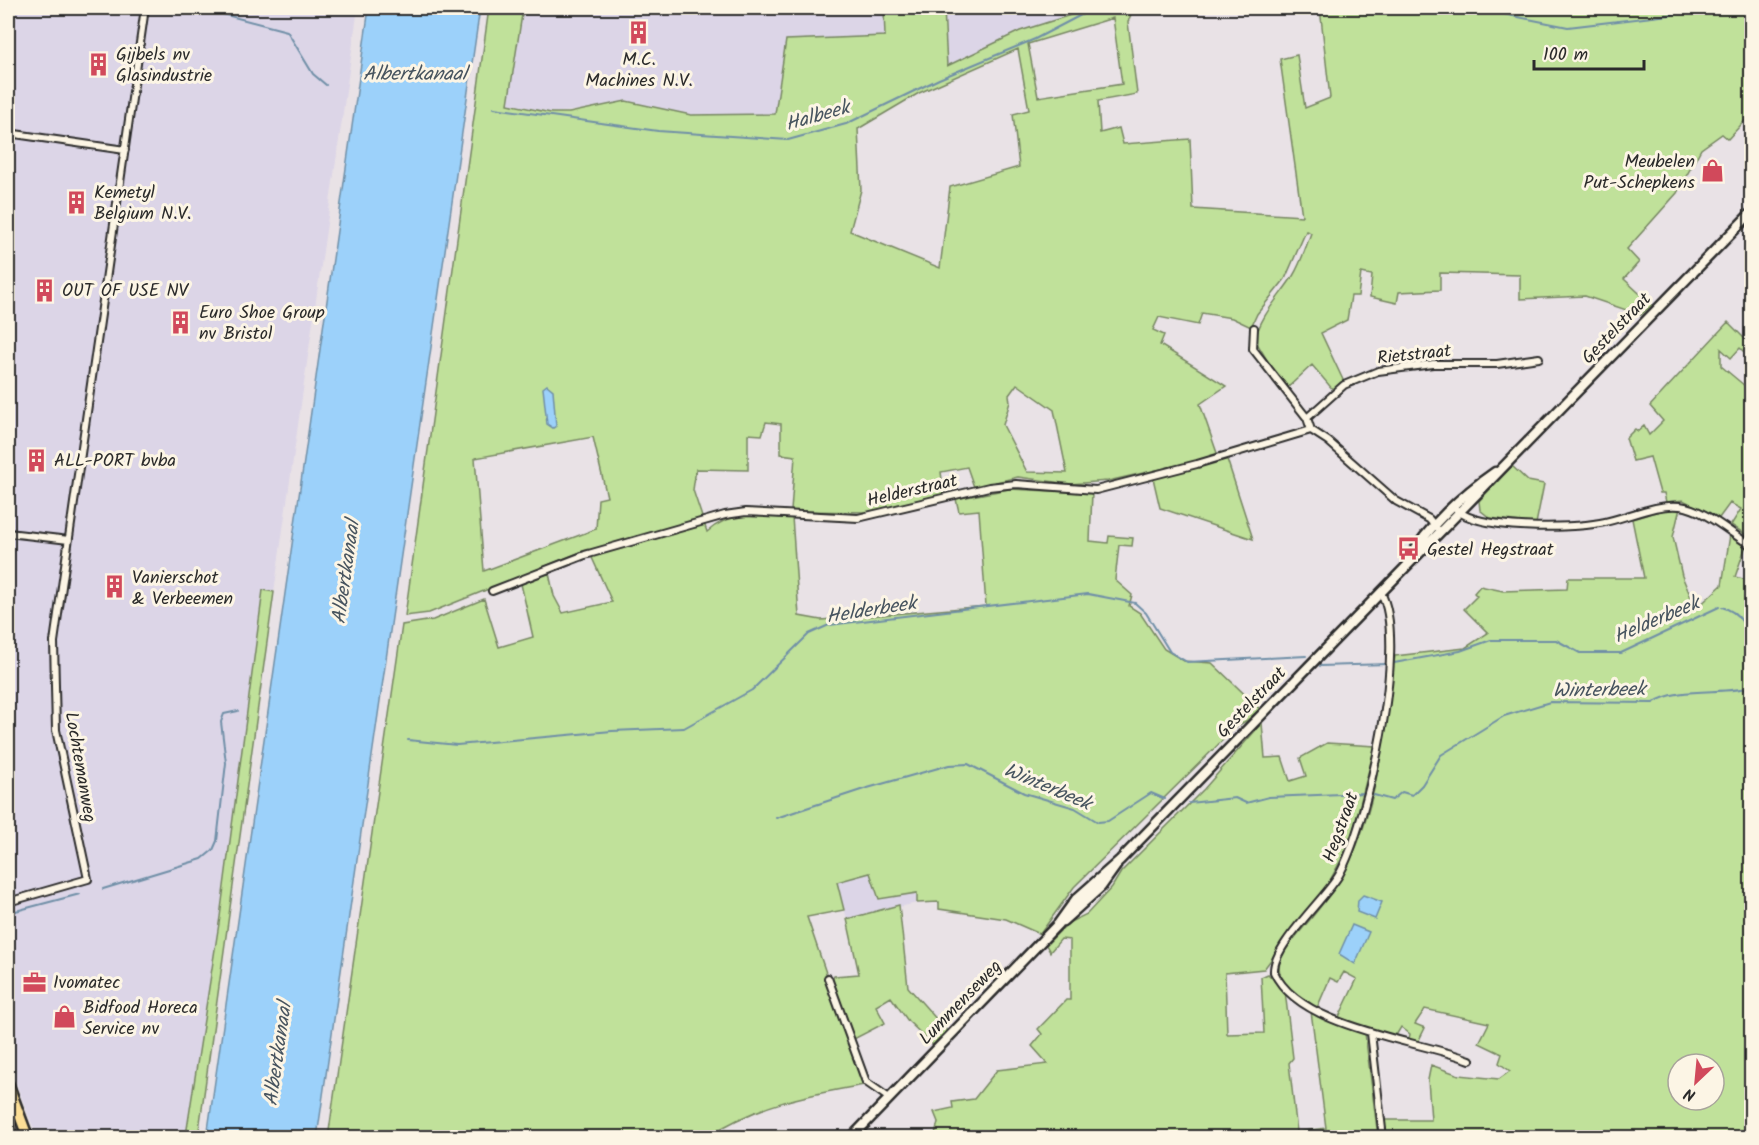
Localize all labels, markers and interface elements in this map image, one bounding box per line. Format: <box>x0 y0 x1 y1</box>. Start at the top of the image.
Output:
building icon: M.C. Machines N.V. <box>626 20 652 46</box>
scale bar <box>1534 33 1644 71</box>
place label: Gijbels nv Glasindustrie <box>116 41 212 91</box>
text: 100 m <box>1543 41 1588 70</box>
place label: M.C. Machines N.V. <box>585 46 693 96</box>
building icon: Gijbels nv Glasindustrie <box>85 51 111 77</box>
water label: Albertkanaal <box>363 59 471 91</box>
water label: Halbeek <box>782 92 856 141</box>
place label: Meubelen Put-Schepkens <box>1584 148 1695 198</box>
shop icon: Meubelen Put-Schepkens <box>1700 158 1726 184</box>
place label: Kemetyl Belgium N.V. <box>94 179 191 229</box>
building icon: Kemetyl Belgium N.V. <box>63 189 89 215</box>
building icon: OUT OF USE NV <box>31 277 57 303</box>
place label: OUT OF USE NV <box>62 277 190 306</box>
street label: Gestelstraat <box>1575 286 1660 372</box>
place label: Euro Shoe Group nv Bristol <box>199 299 325 349</box>
building icon: Euro Shoe Group nv Bristol <box>168 309 194 335</box>
street label: Rietstraat <box>1376 337 1454 374</box>
building icon: ALL-PORT bvba <box>23 447 49 473</box>
place label: ALL-PORT bvba <box>54 447 176 476</box>
street label: Helderstraat <box>864 467 961 516</box>
water label: Albertkanaal <box>324 514 371 626</box>
bus stop icon: Gestel Hegstraat <box>1396 536 1422 562</box>
place label: Gestel Hegstraat <box>1427 536 1555 565</box>
place label: Vanierschot & Verbeemen <box>132 564 233 614</box>
building icon: Vanierschot & Verbeemen <box>101 574 127 600</box>
water label: Helderbeek <box>1609 587 1707 653</box>
water label: Helderbeek <box>824 588 921 634</box>
street label: Gestelstraat <box>1210 660 1295 746</box>
water label: Winterbeek <box>1553 674 1648 708</box>
street label: Lochtemanweg <box>56 710 104 825</box>
water label: Winterbeek <box>998 755 1098 822</box>
street label: Hegstraat <box>1315 787 1368 867</box>
street label: Lummenseweg <box>913 954 1009 1052</box>
office icon: Ivomatec <box>22 969 48 995</box>
place label: Ivomatec <box>53 969 120 998</box>
place label: Bidfood Horeca Service nv <box>83 994 198 1044</box>
water label: Albertkanaal <box>256 996 303 1108</box>
shop icon: Bidfood Horeca Service nv <box>52 1004 78 1030</box>
north arrow <box>1666 1052 1726 1112</box>
text: N <box>1680 1081 1700 1108</box>

